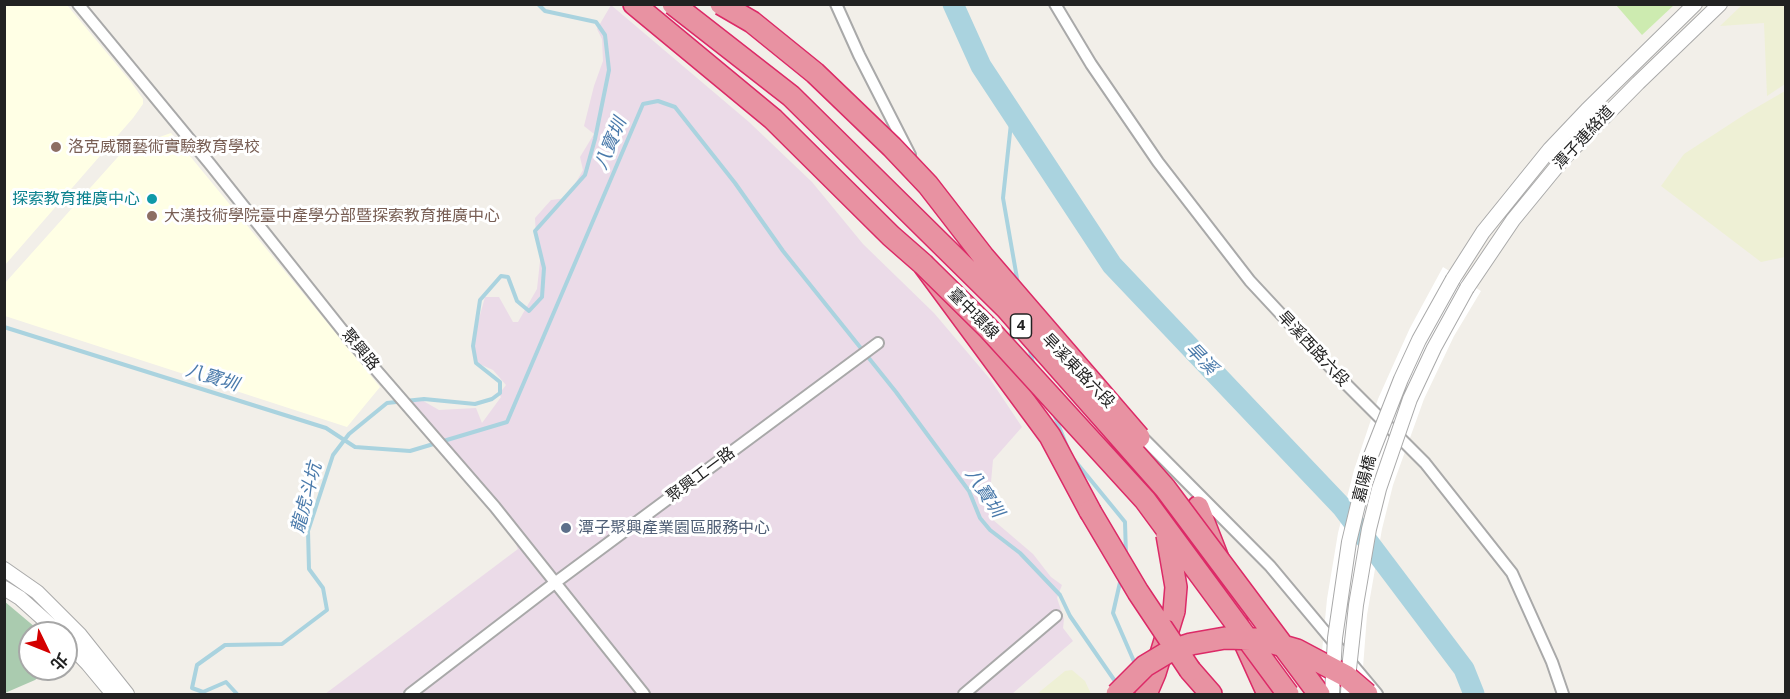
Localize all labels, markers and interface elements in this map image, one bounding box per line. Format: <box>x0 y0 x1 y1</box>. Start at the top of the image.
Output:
street label: 潭子連絡道 <box>1550 102 1618 174</box>
water label: 八寶圳 <box>591 115 631 173</box>
place label: 洛克威爾藝術實驗教育學校 <box>68 137 260 157</box>
marker: 洛克威爾藝術實驗教育學校 <box>49 140 63 154</box>
place label: 探索教育推廣中心 <box>12 189 140 209</box>
marker: 探索教育推廣中心 <box>145 192 159 206</box>
place label: 大漢技術學院臺中產學分部暨探索教育推廣中心 <box>164 206 500 226</box>
marker: 大漢技術學院臺中產學分部暨探索教育推廣中心 <box>145 209 159 223</box>
street label: 臺中環線 <box>944 285 1002 343</box>
street label: 旱溪西路六段 <box>1273 307 1353 391</box>
road number: 4 <box>1010 314 1032 338</box>
street label: 聚興路 <box>337 325 383 375</box>
street label: 旱溪東路六段 <box>1038 330 1118 412</box>
water label: 旱溪 <box>1181 339 1221 379</box>
water label: 八寶圳 <box>183 360 241 396</box>
street label: 聚興工一路 <box>663 443 739 507</box>
street label: 嘉陽橋 <box>1350 453 1380 505</box>
water label: 龍虎斗坑 <box>287 460 327 536</box>
water label: 八寶圳 <box>960 464 1008 522</box>
place label: 潭子聚興產業園區服務中心 <box>578 518 770 538</box>
marker: 潭子聚興產業園區服務中心 <box>559 521 573 535</box>
north arrow <box>18 621 78 681</box>
text: 北 <box>46 649 73 675</box>

